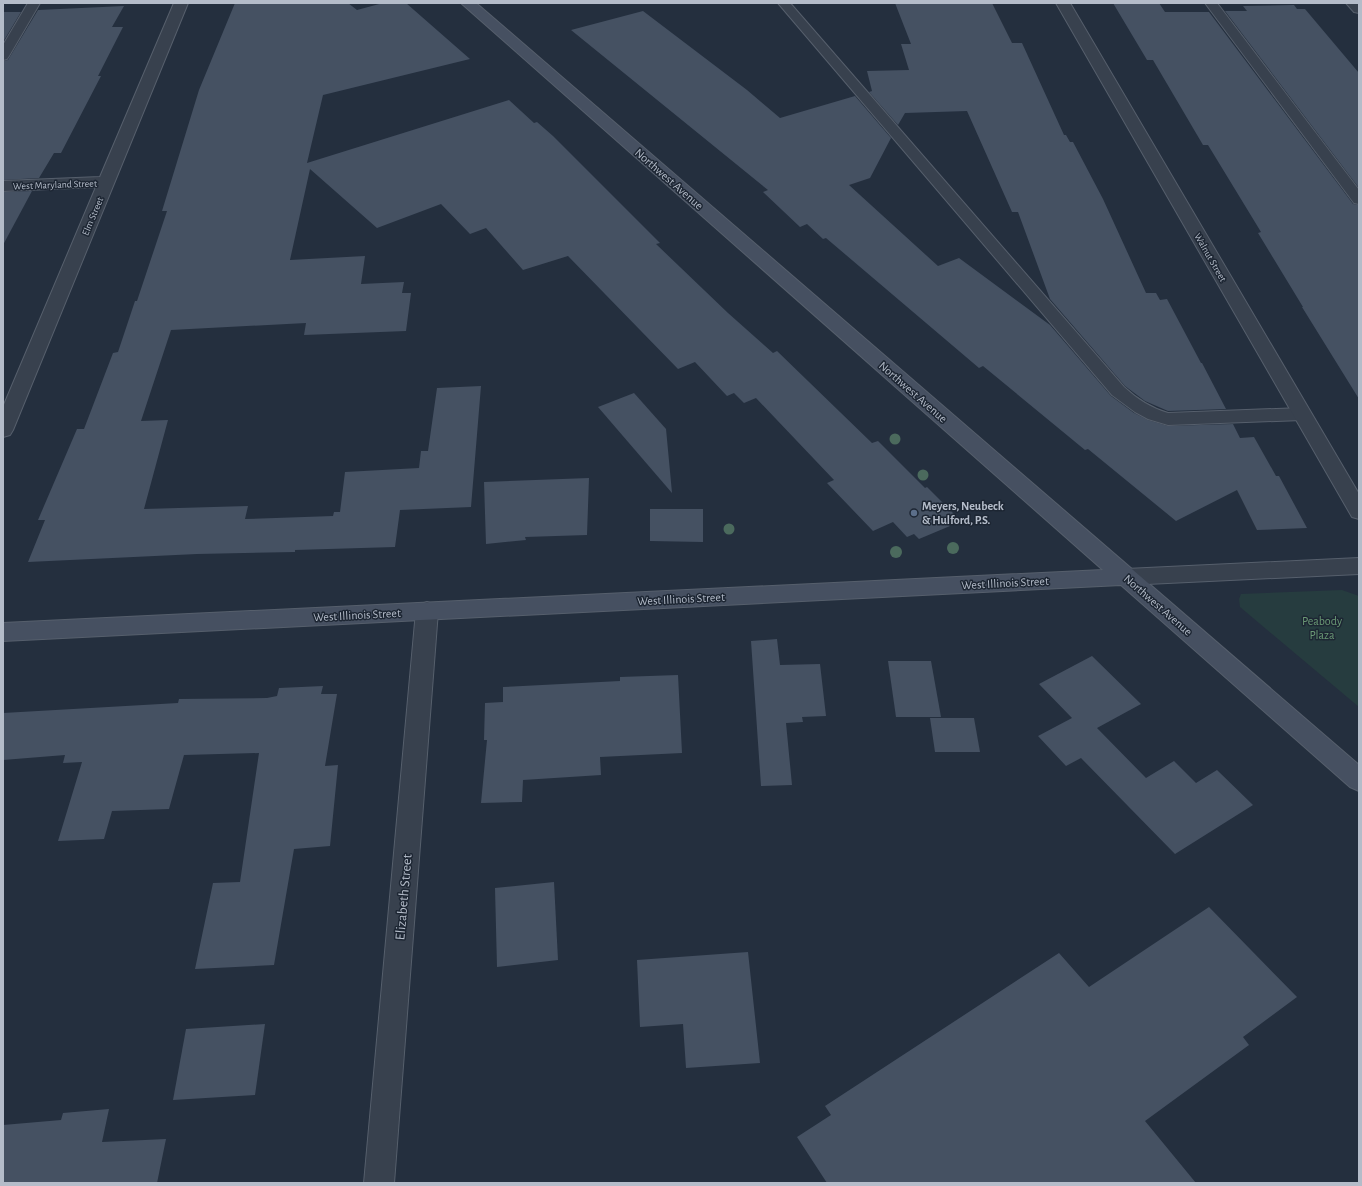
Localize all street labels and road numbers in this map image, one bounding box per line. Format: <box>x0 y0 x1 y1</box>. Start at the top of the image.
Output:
street label: Northwest Avenue <box>633 146 705 212</box>
street label: West Maryland Street <box>13 179 98 191</box>
street label: Elm Street <box>80 195 106 237</box>
street label: Walnut Street <box>1192 232 1228 284</box>
street label: Northwest Avenue <box>877 359 949 425</box>
street label: Northwest Avenue <box>1122 572 1194 638</box>
street label: West Illinois Street <box>961 575 1049 591</box>
street label: West Illinois Street <box>637 591 725 607</box>
street label: West Illinois Street <box>313 607 401 623</box>
street label: Elizabeth Street <box>393 853 415 941</box>

